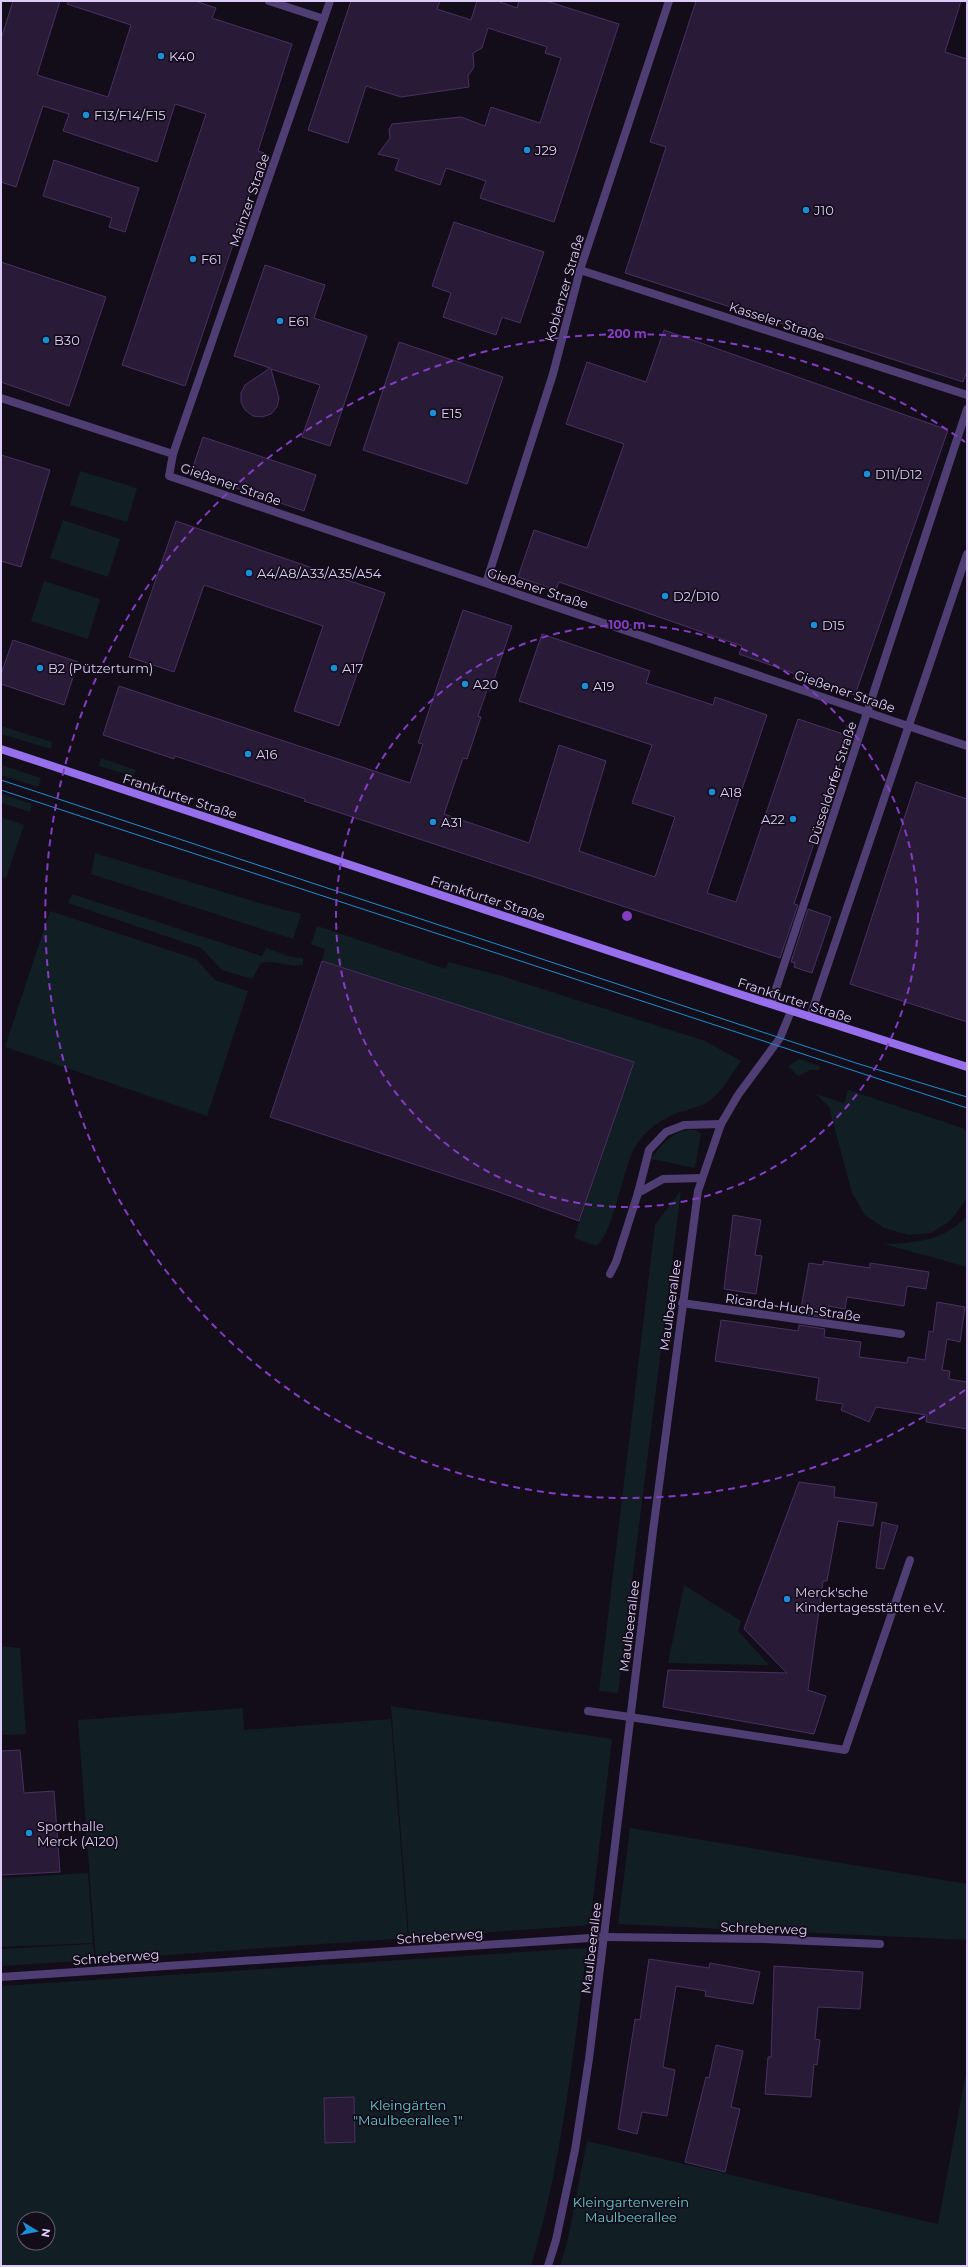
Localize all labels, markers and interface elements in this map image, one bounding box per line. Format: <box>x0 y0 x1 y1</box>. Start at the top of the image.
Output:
place label: K40 <box>169 48 195 64</box>
marker: K40 <box>156 51 166 61</box>
place label: F13/F14/F15 <box>94 107 166 123</box>
marker: F13/F14/F15 <box>81 110 91 120</box>
place label: J29 <box>534 142 557 158</box>
marker: J29 <box>522 145 532 155</box>
street label: Mainzer Straße <box>226 151 272 249</box>
place label: J10 <box>813 202 834 218</box>
marker: J10 <box>801 205 811 215</box>
street label: Koblenzer Straße <box>541 232 587 344</box>
place label: F61 <box>201 251 222 267</box>
marker: F61 <box>188 254 198 264</box>
street label: Kasseler Straße <box>727 298 827 344</box>
place label: E61 <box>288 313 309 329</box>
marker: E61 <box>275 316 285 326</box>
text: 200 m <box>607 326 647 341</box>
place label: B30 <box>54 332 80 348</box>
marker: B30 <box>41 335 51 345</box>
place label: E15 <box>441 405 462 421</box>
marker: E15 <box>428 408 438 418</box>
street label: Gießener Straße <box>179 459 284 509</box>
place label: D11/D12 <box>875 466 922 482</box>
marker: D11/D12 <box>862 469 872 479</box>
street label: Gießener Straße <box>485 564 591 612</box>
place label: A4/A8/A33/A35/A54 <box>257 565 382 581</box>
marker: A4/A8/A33/A35/A54 <box>244 568 254 578</box>
place label: D2/D10 <box>673 588 719 604</box>
marker: D2/D10 <box>660 591 670 601</box>
text: 100 m <box>609 617 645 632</box>
place label: D15 <box>822 617 845 633</box>
marker: D15 <box>809 620 819 630</box>
place label: B2 (Pützerturm) <box>48 660 153 676</box>
place label: A17 <box>342 660 363 676</box>
marker: B2 (Pützerturm) <box>35 663 45 673</box>
marker: A17 <box>329 663 339 673</box>
street label: Gießener Straße <box>793 666 898 716</box>
place label: A20 <box>473 676 498 692</box>
place label: A19 <box>593 678 614 694</box>
marker: A20 <box>460 679 470 689</box>
marker: A19 <box>580 681 590 691</box>
street label: Düsseldorfer Straße <box>805 719 860 847</box>
place label: A16 <box>256 746 277 762</box>
marker: A16 <box>243 749 253 759</box>
street label: Frankfurter Straße <box>121 770 239 822</box>
place label: A18 <box>720 784 742 800</box>
marker: A18 <box>707 787 717 797</box>
place label: A22 <box>761 811 785 827</box>
place label: A31 <box>441 814 462 830</box>
marker: A22 <box>788 814 798 824</box>
marker: A31 <box>428 817 438 827</box>
street label: Frankfurter Straße <box>429 872 547 924</box>
centre of rings <box>620 909 634 923</box>
street label: Frankfurter Straße <box>736 974 854 1026</box>
street label: Maulbeerallee <box>656 1258 684 1352</box>
street label: Ricarda-Huch-Straße <box>724 1290 862 1324</box>
street label: Maulbeerallee <box>615 1579 643 1673</box>
place label: Merck'sche Kindertagesstätten e.V. <box>795 1584 945 1615</box>
marker: Merck'sche Kindertagesstätten e.V. <box>782 1594 792 1604</box>
place label: Sporthalle Merck (A120) <box>37 1818 119 1849</box>
marker: Sporthalle Merck (A120) <box>24 1828 34 1838</box>
street label: Maulbeerallee <box>577 1901 605 1995</box>
street label: Schreberweg <box>720 1918 808 1938</box>
street label: Schreberweg <box>396 1925 484 1947</box>
street label: Schreberweg <box>72 1946 160 1968</box>
park label: Kleingärten "Maulbeerallee 1" <box>353 2097 463 2128</box>
park label: Kleingartenverein Maulbeerallee <box>573 2194 689 2225</box>
north arrow <box>16 2211 56 2251</box>
text: N <box>38 2227 54 2238</box>

